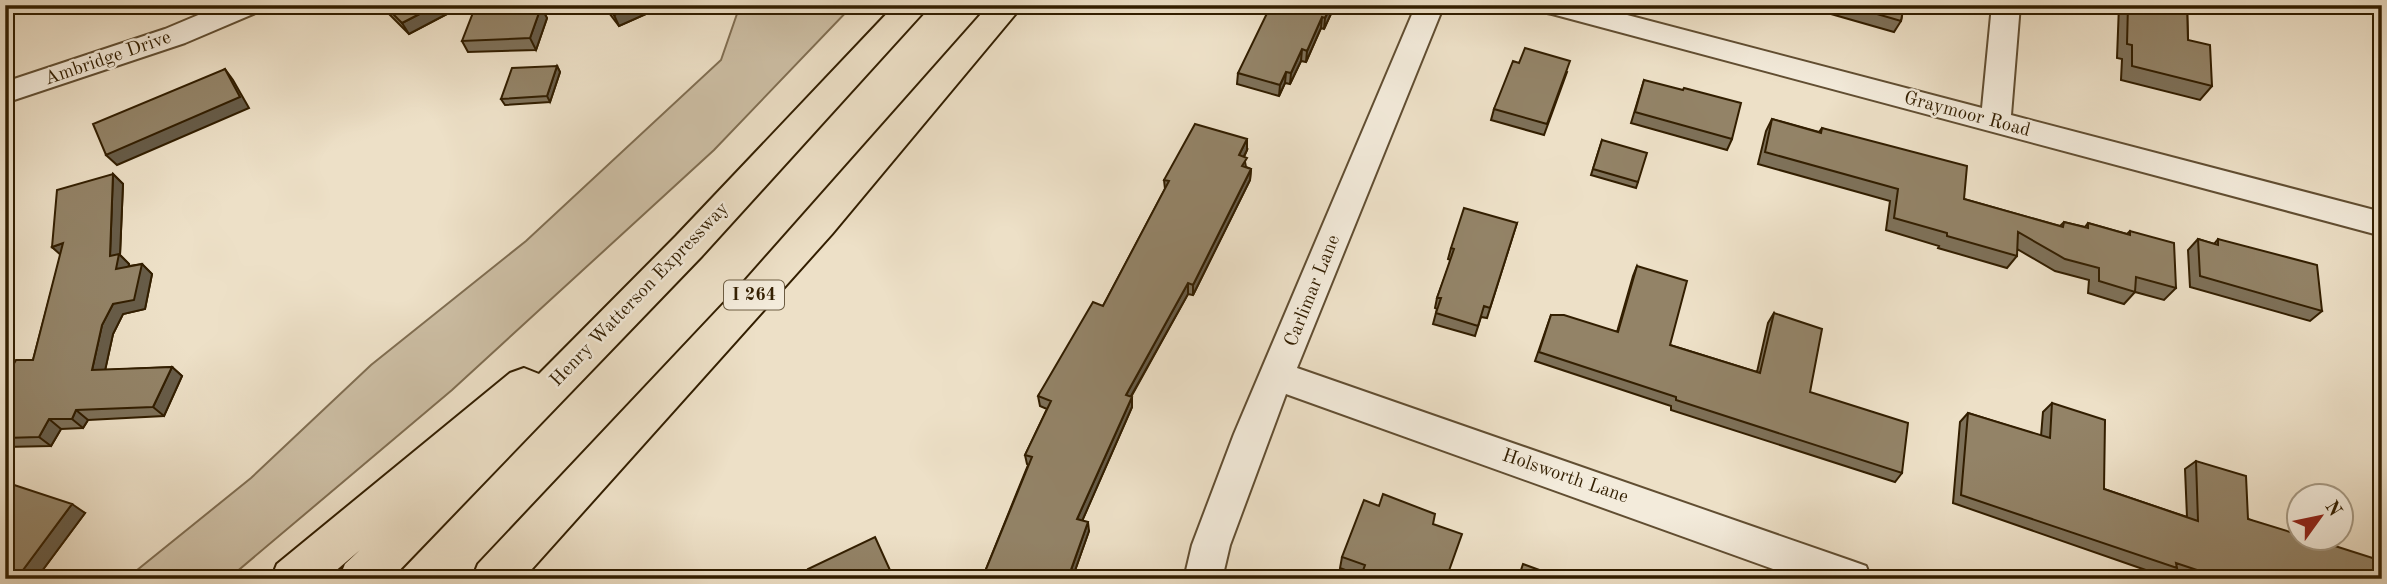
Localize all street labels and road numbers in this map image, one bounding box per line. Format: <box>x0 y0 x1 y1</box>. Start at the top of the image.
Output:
street label: Ambridge Drive <box>42 29 174 89</box>
street label: Graymoor Road <box>1902 89 2032 141</box>
street label: Henry Watterson Expressway <box>547 199 733 391</box>
street label: Carlimar Lane <box>1282 232 1344 350</box>
road number: I 264 <box>724 281 784 310</box>
street label: Holsworth Lane <box>1499 446 1631 508</box>

